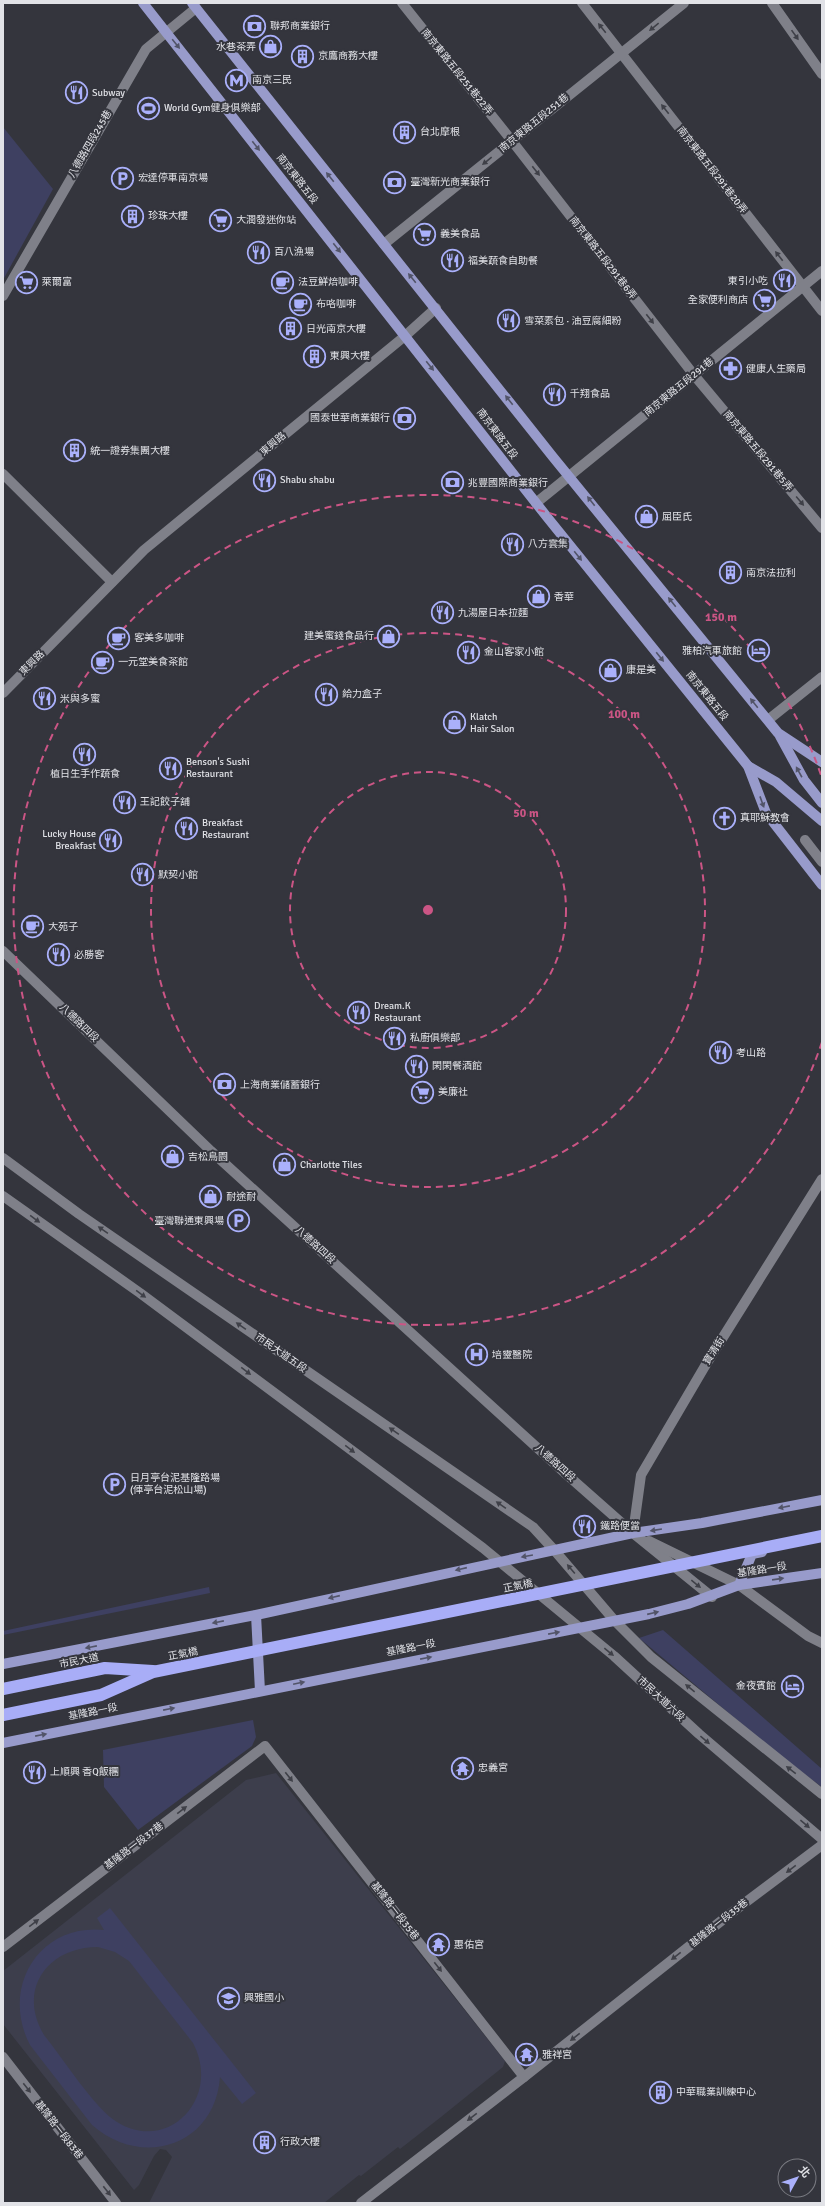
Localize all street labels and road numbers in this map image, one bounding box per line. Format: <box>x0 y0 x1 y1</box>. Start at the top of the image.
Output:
street label: 南京東路五段251巷22弄 <box>419 27 495 117</box>
street label: 南京東路五段251巷 <box>497 91 571 155</box>
street label: 八德路四段245巷 <box>66 108 114 180</box>
street label: 南京東路五段291巷20弄 <box>674 124 750 216</box>
street label: 南京東路五段 <box>274 152 320 206</box>
street label: 南京東路五段291巷6弄 <box>567 214 639 302</box>
street label: 南京東路五段291巷 <box>642 355 716 419</box>
street label: 南京東路五段 <box>474 406 520 462</box>
street label: 南京東路五段291巷5弄 <box>721 408 795 494</box>
street label: 東興路 <box>258 430 288 458</box>
street label: 東興路 <box>17 648 47 678</box>
street label: 南京東路五段 <box>683 669 731 723</box>
street label: 八德路四段 <box>57 1001 101 1045</box>
street label: 八德路四段 <box>292 1224 338 1266</box>
street label: 市民大道五段 <box>253 1331 309 1375</box>
street label: 寶清街 <box>701 1335 727 1367</box>
street label: 八德路四段 <box>532 1442 578 1484</box>
street label: 基隆路一段 <box>736 1560 788 1580</box>
street label: 正氣橋 <box>502 1577 534 1595</box>
street label: 基隆路一段 <box>385 1637 437 1659</box>
street label: 正氣橋 <box>167 1645 199 1663</box>
street label: 市民大道 <box>58 1651 100 1671</box>
street label: 市民大道六段 <box>635 1674 687 1724</box>
street label: 基隆路一段 <box>67 1701 119 1723</box>
street label: 基隆路一段37巷 <box>102 1820 166 1872</box>
street label: 基隆路一段35巷 <box>368 1879 422 1943</box>
street label: 基隆路一段35巷 <box>687 1896 751 1950</box>
street label: 基隆路一段83巷 <box>32 2098 86 2162</box>

